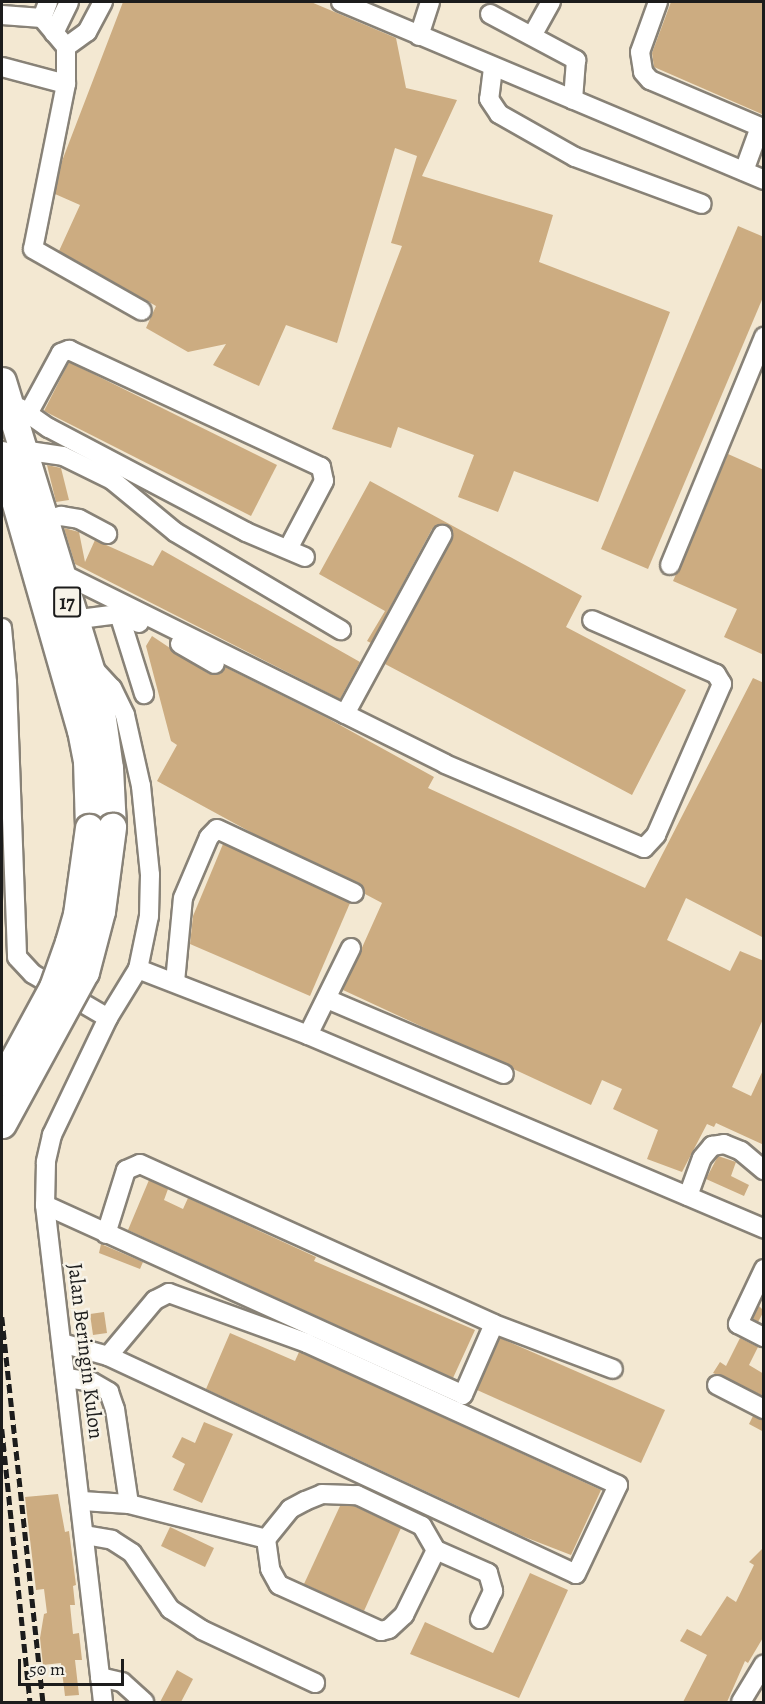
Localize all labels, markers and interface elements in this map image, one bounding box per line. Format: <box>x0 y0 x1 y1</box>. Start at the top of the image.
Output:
road number: 17 <box>52 585 82 619</box>
street label: Jalan Beringin Kulon <box>63 1262 109 1440</box>
scale bar <box>21 1647 128 1685</box>
text: 50 m <box>29 1657 65 1681</box>

